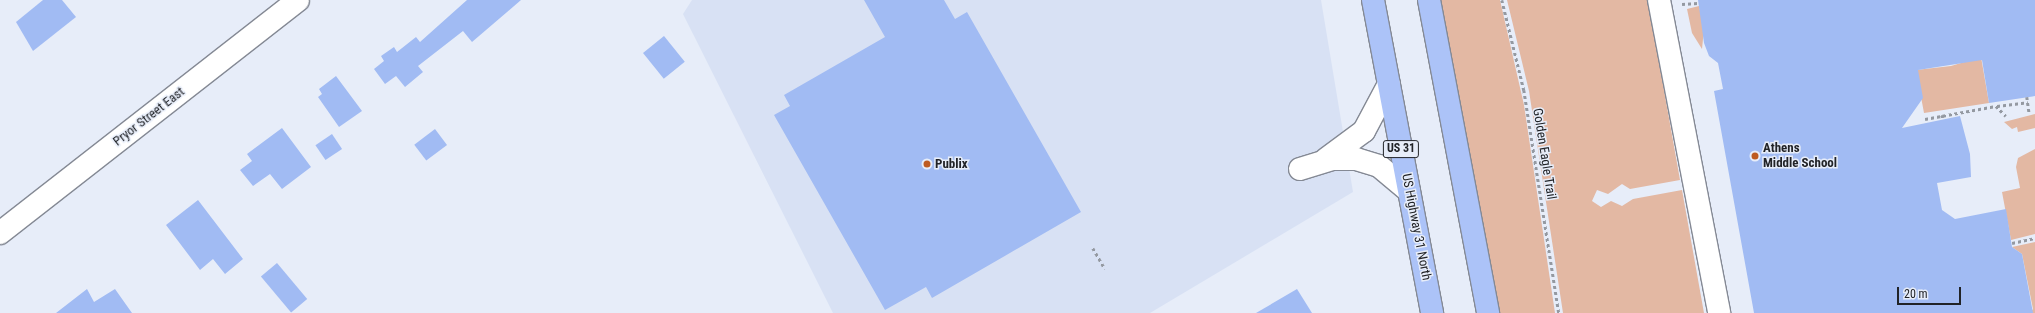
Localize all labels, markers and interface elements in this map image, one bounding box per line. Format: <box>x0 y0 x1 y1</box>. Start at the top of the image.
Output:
street label: Pryor Street East <box>110 84 188 150</box>
street label: Golden Eagle Trail <box>1529 107 1559 201</box>
road number: US 31 <box>1382 139 1420 159</box>
place label: Athens Middle School <box>1763 141 1837 172</box>
marker: Athens Middle School <box>1750 151 1760 161</box>
place label: Publix <box>935 156 968 172</box>
marker: Publix <box>922 159 932 169</box>
street label: US Highway 31 North <box>1398 172 1434 282</box>
scale bar <box>1899 279 1963 305</box>
text: 20 m <box>1904 287 1928 301</box>

